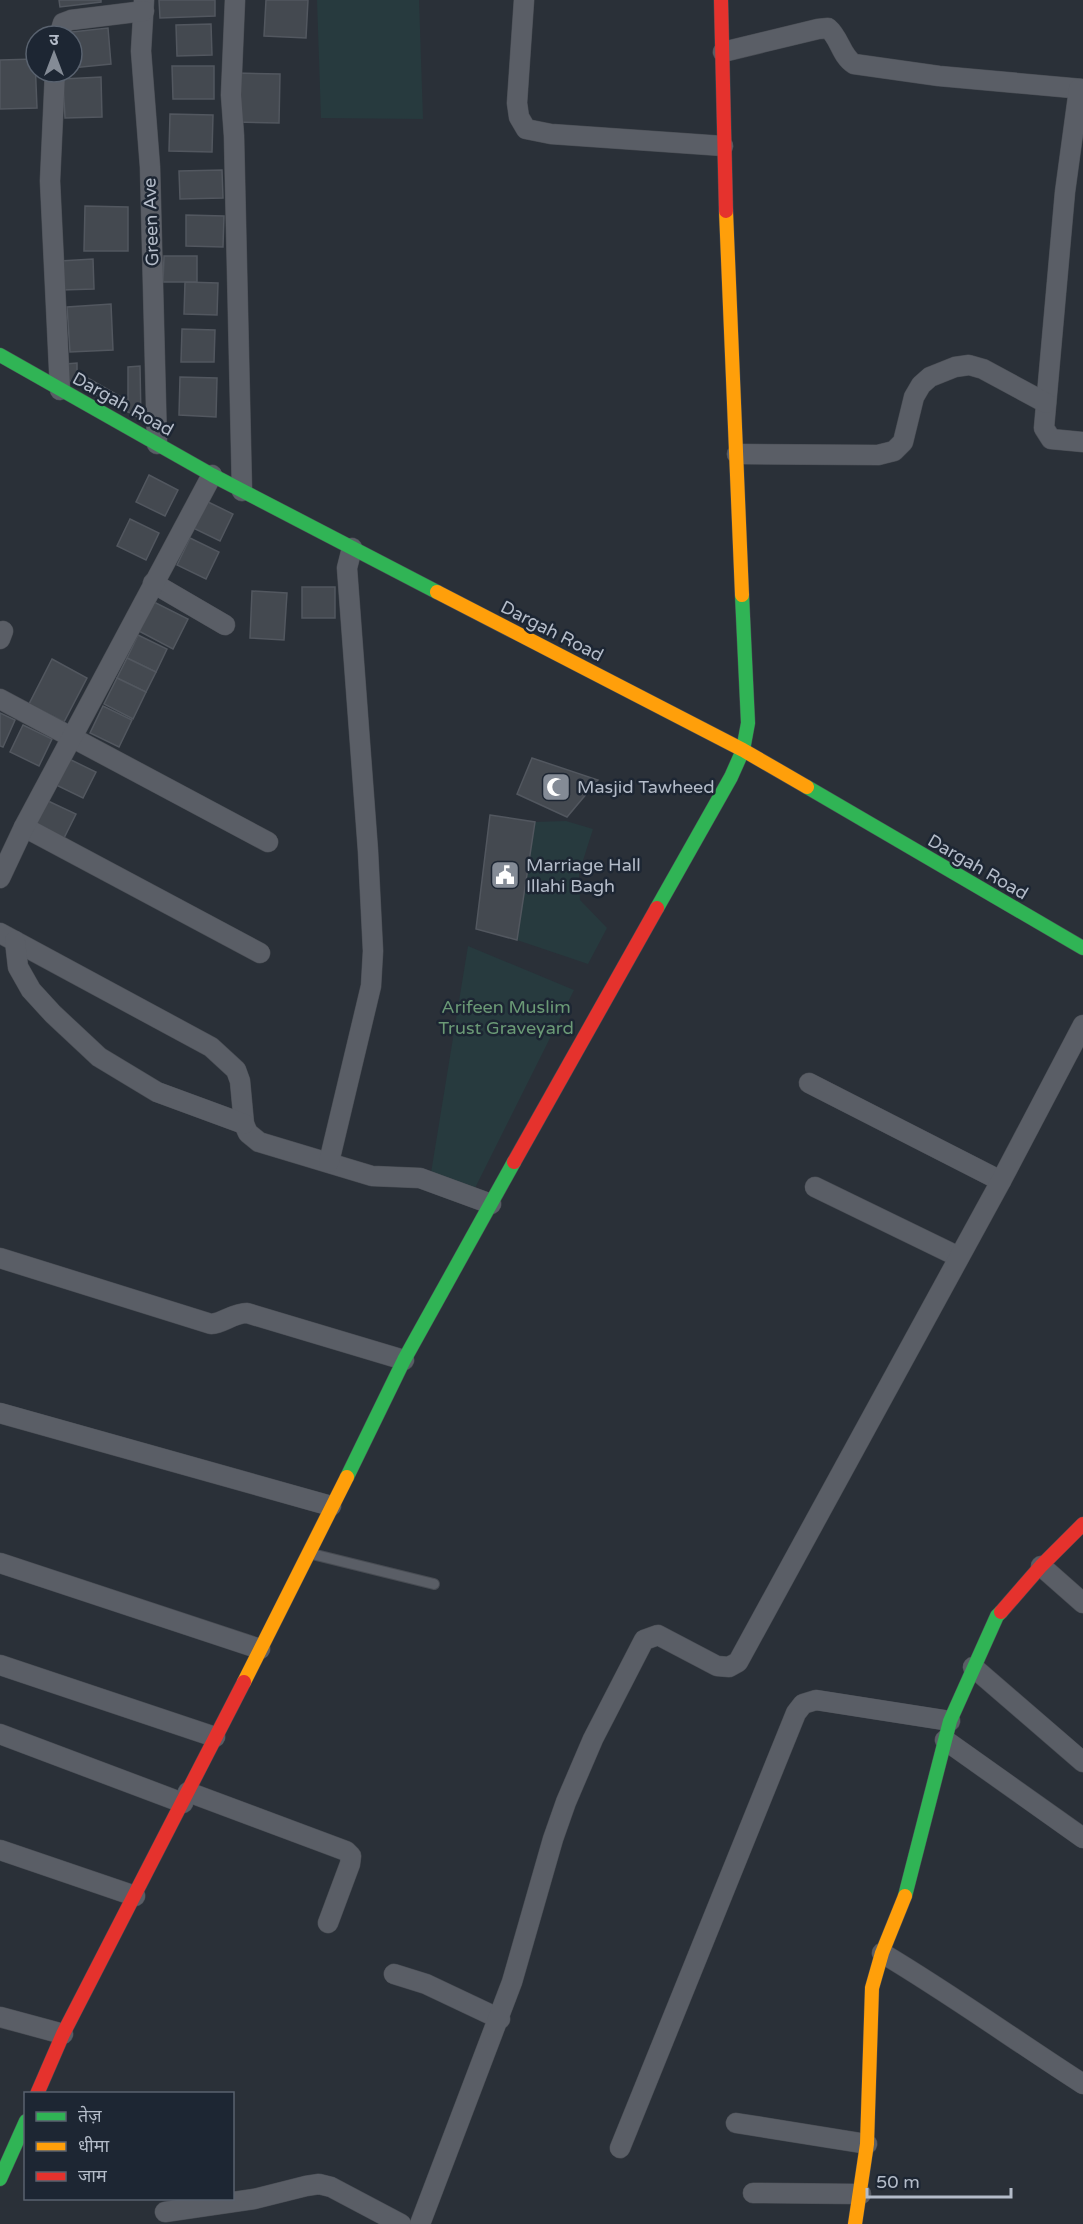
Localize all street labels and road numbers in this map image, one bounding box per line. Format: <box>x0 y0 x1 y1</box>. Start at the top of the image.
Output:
street label: Green Ave <box>138 177 164 267</box>
street label: Dargah Road <box>68 367 178 441</box>
street label: Dargah Road <box>497 596 607 666</box>
street label: Dargah Road <box>924 829 1032 905</box>

